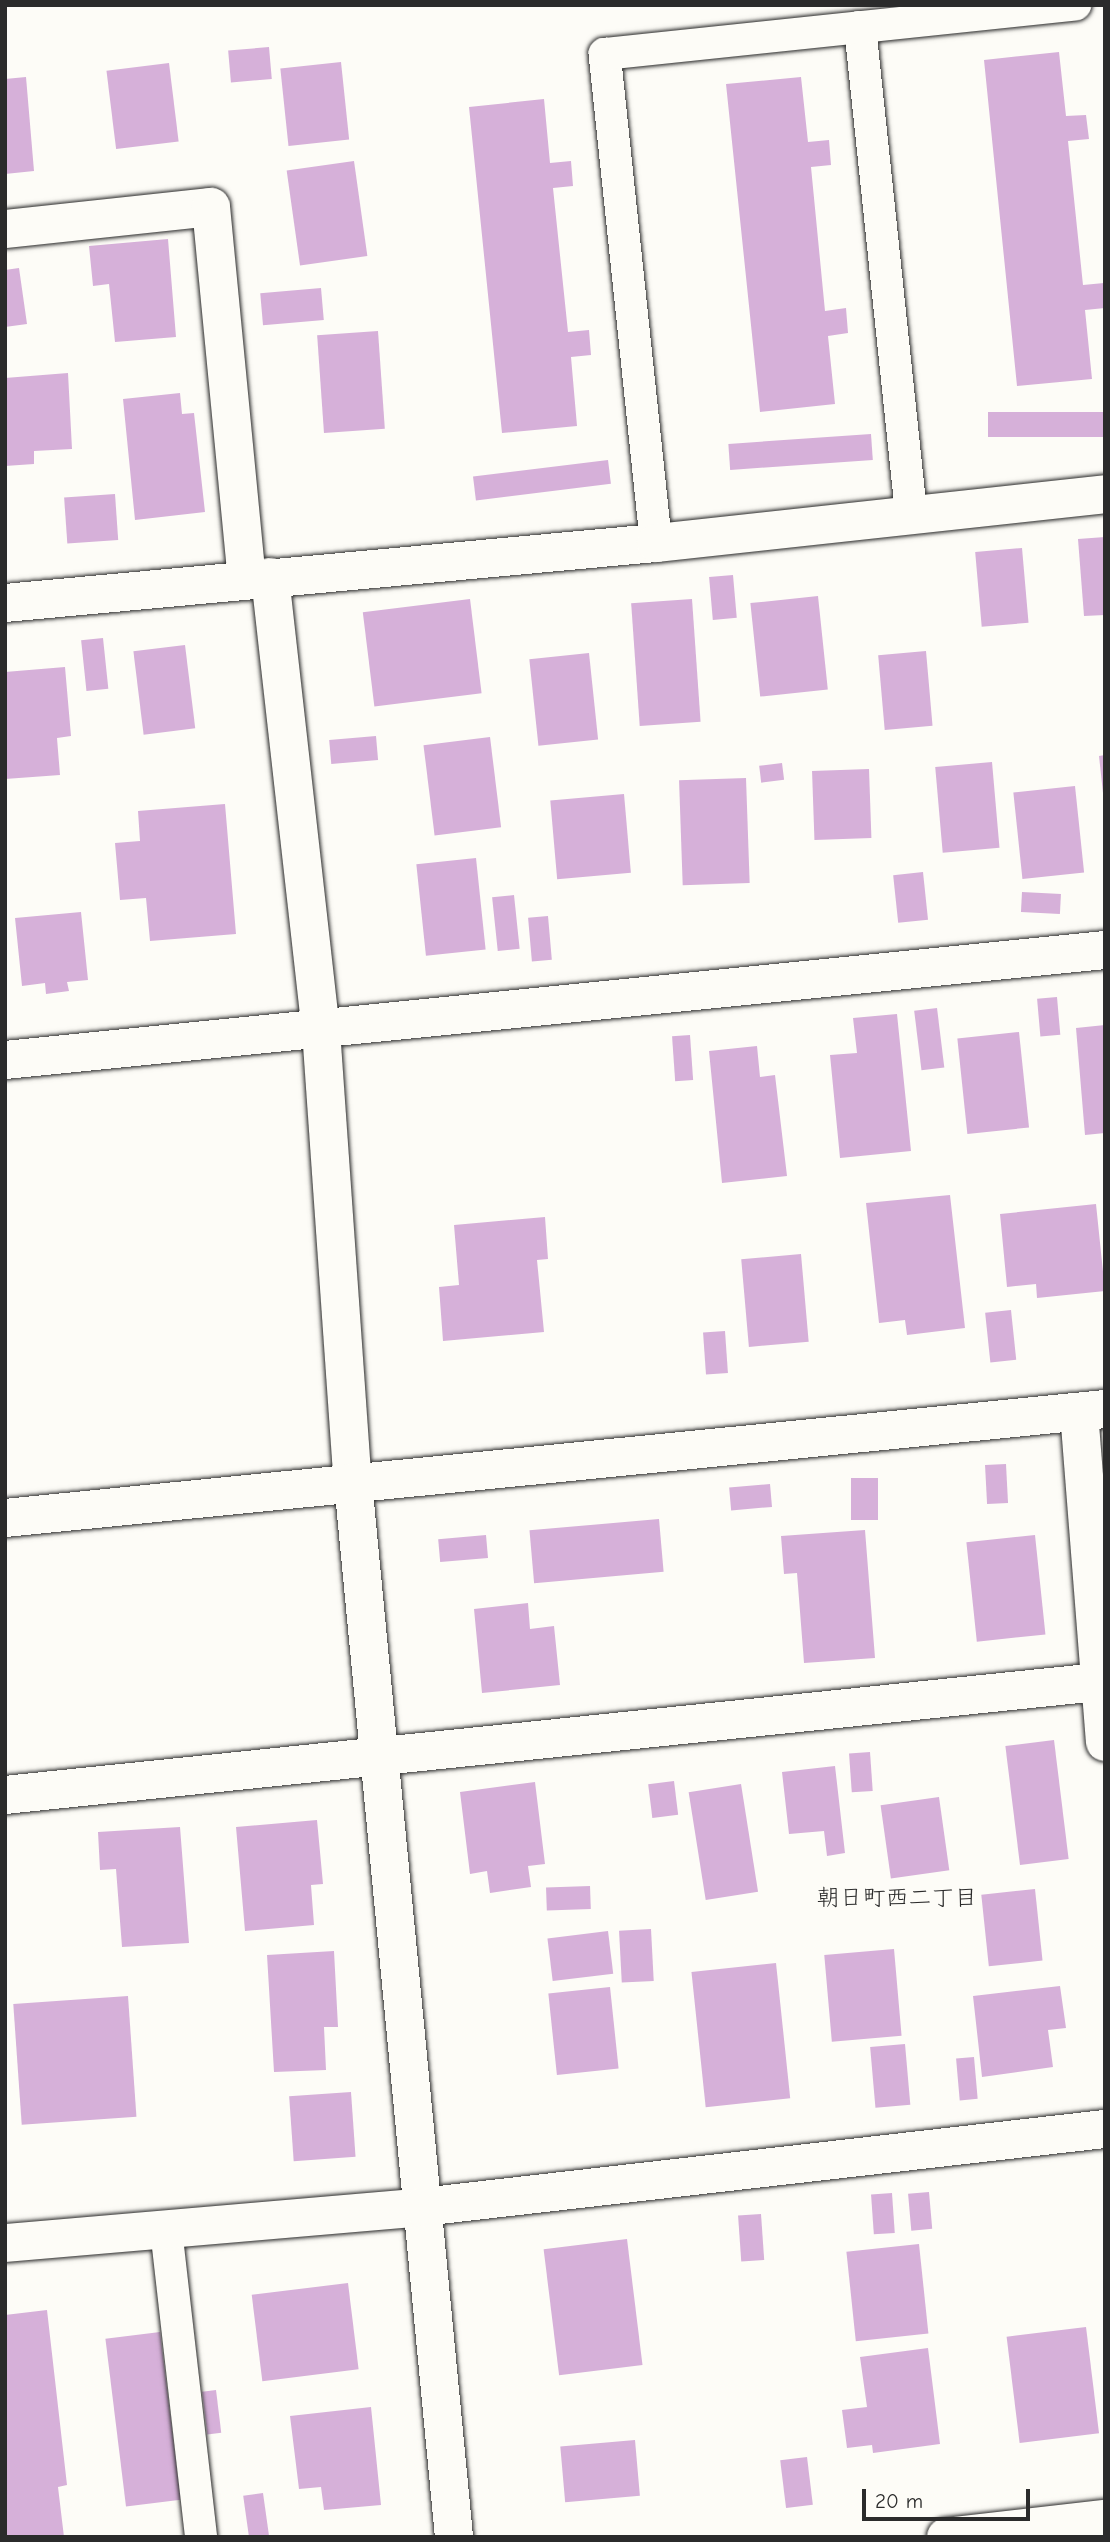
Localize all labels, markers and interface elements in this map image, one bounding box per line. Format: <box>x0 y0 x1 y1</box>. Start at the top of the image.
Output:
district label: 朝日町西二丁目 <box>817 1884 977 1912</box>
scale bar <box>865 2476 1033 2520</box>
text: 20 m <box>875 2489 923 2513</box>

